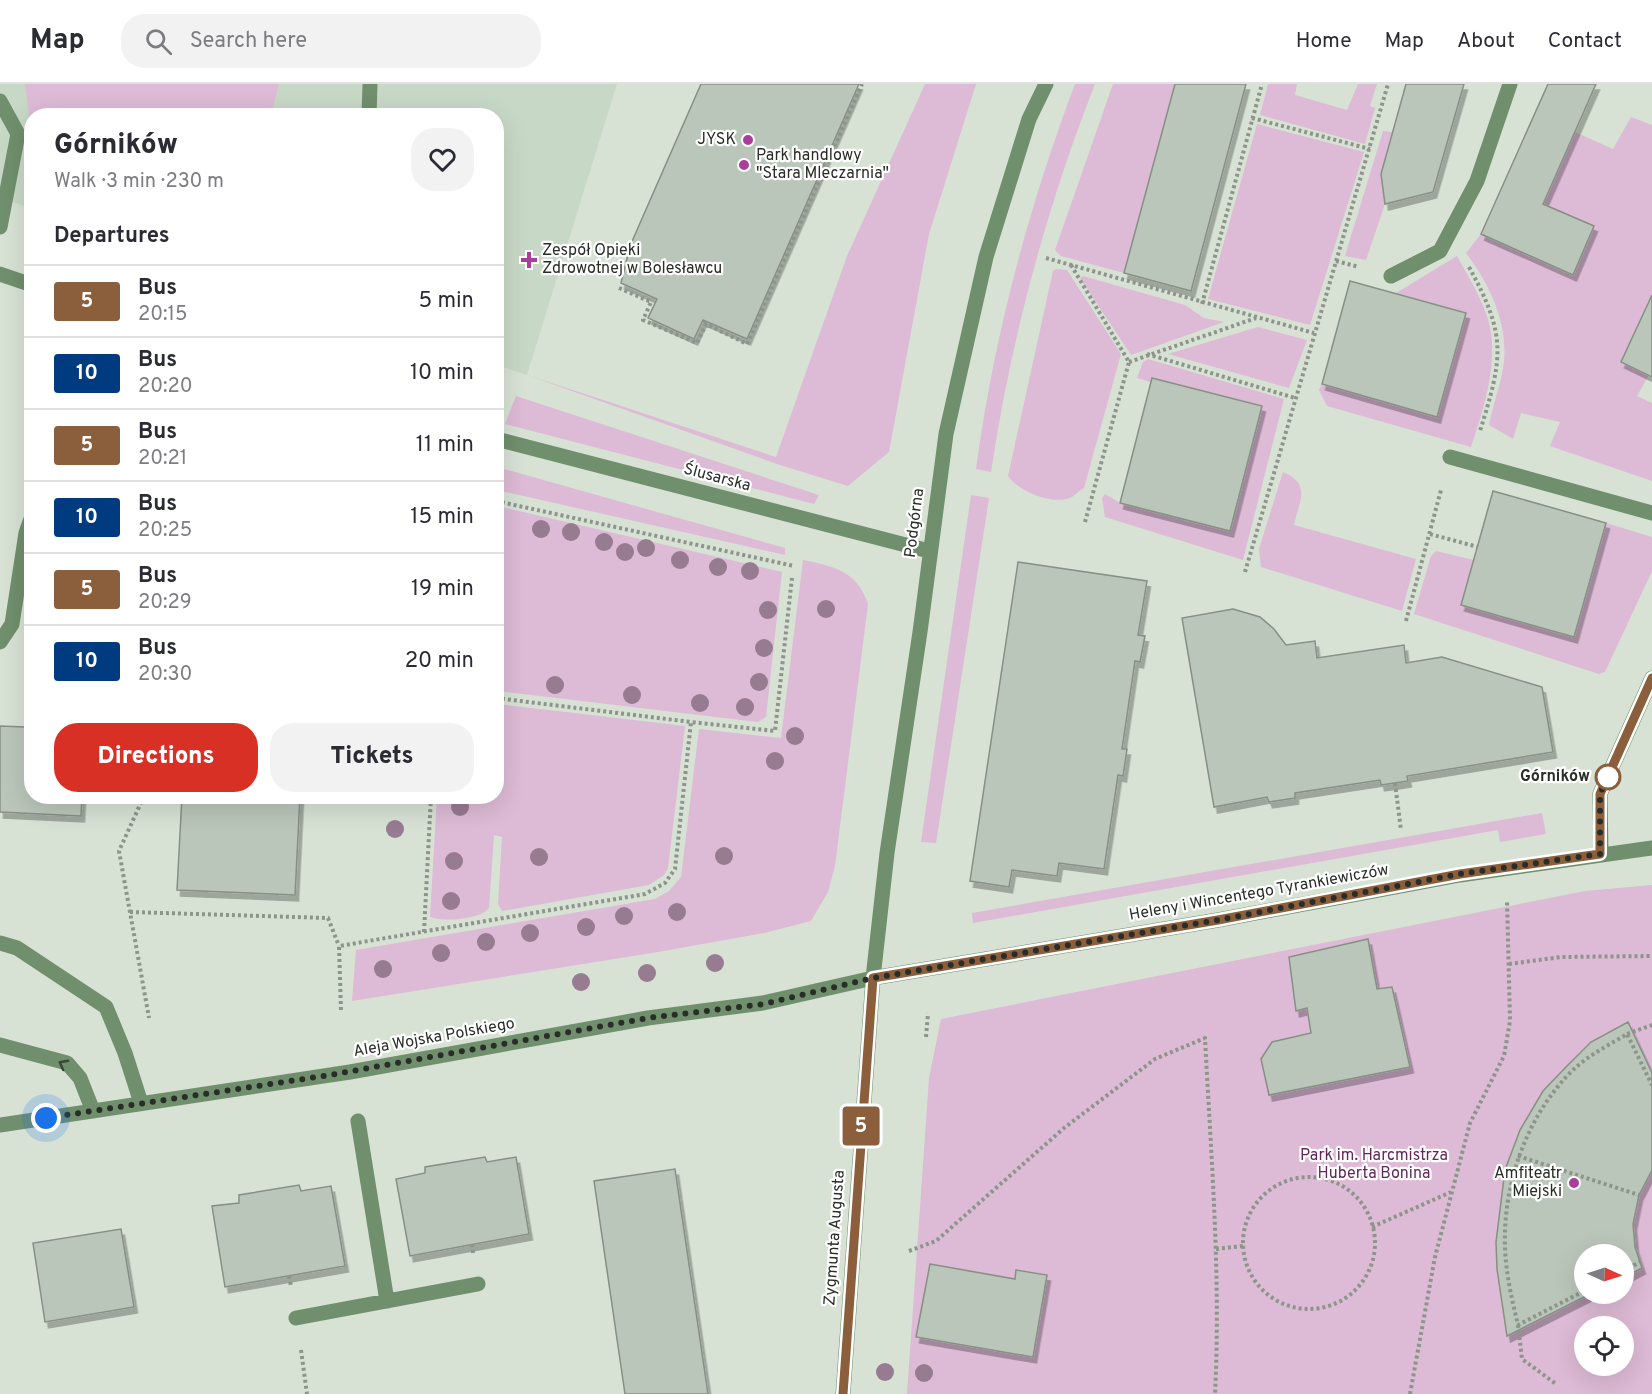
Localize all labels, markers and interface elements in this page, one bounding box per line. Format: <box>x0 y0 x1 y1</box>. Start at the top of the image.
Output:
search box <box>121 14 541 68</box>
text: Map <box>30 23 85 59</box>
icon: search <box>142 25 175 58</box>
text: Search here <box>190 28 307 55</box>
text: Home <box>1296 28 1352 55</box>
text: Map <box>1385 28 1424 55</box>
text: About <box>1457 28 1515 55</box>
text: Contact <box>1548 28 1622 55</box>
text: Górników <box>54 128 178 164</box>
button: heart <box>411 128 474 191</box>
place label: JYSK <box>697 130 736 150</box>
marker: JYSK <box>741 133 755 147</box>
place label: Park handlowy "Stara Mleczarnia" <box>756 146 889 184</box>
marker: Park handlowy "Stara Mleczarnia" <box>737 158 751 172</box>
text: Walk · 3 min · 230 m <box>54 169 224 195</box>
text: Departures <box>54 223 170 250</box>
place label: Zespół Opieki Zdrowotnej w Bolesławcu <box>542 241 722 279</box>
marker: Zespół Opieki Zdrowotnej w Bolesławcu <box>520 251 538 269</box>
text: Bus <box>138 275 177 302</box>
text: 5 <box>81 288 93 315</box>
text: 5 min <box>419 288 474 315</box>
text: 20:15 <box>138 302 187 328</box>
text: Bus <box>138 347 177 374</box>
text: 10 <box>76 360 98 387</box>
text: 10 min <box>410 360 474 387</box>
text: 20:20 <box>138 374 193 400</box>
text: Bus <box>138 419 177 446</box>
text: 5 <box>81 432 93 459</box>
text: 11 min <box>416 432 474 459</box>
text: 20:21 <box>138 446 187 472</box>
street label: Ślusarska <box>681 457 753 497</box>
street label: Podgórna <box>901 487 929 559</box>
text: Bus <box>138 491 177 518</box>
text: 10 <box>76 504 98 531</box>
text: 15 min <box>410 504 474 531</box>
text: 20:25 <box>138 518 192 544</box>
text: Bus <box>138 563 177 590</box>
text: 5 <box>81 576 93 603</box>
text: 19 min <box>411 576 474 603</box>
text: 20:29 <box>138 590 192 616</box>
text: Bus <box>138 635 177 662</box>
text: 10 <box>76 648 98 675</box>
text: 20 min <box>405 648 474 675</box>
text: 20:30 <box>138 662 192 688</box>
button: Directions <box>54 723 258 792</box>
button: Tickets <box>270 723 474 792</box>
marker: Górników <box>1595 764 1621 790</box>
place label: Górników <box>1520 767 1590 787</box>
street label: Heleny i Wincentego Tyrankiewiczów <box>1128 860 1390 926</box>
street label: Aleja Wojska Polskiego <box>352 1014 516 1062</box>
one-way arrow <box>58 1059 69 1071</box>
your location <box>31 1103 61 1133</box>
line badge: 5 <box>842 1106 880 1146</box>
text: 5 <box>855 1113 867 1140</box>
park label: Park im. Harcmistrza Huberta Bonina <box>1300 1146 1448 1184</box>
place label: Amfiteatr Miejski <box>1494 1164 1562 1202</box>
street label: Zygmunta Augusta <box>820 1169 850 1307</box>
marker: Amfiteatr Miejski <box>1567 1176 1581 1190</box>
north arrow <box>1574 1244 1634 1304</box>
map controls <box>1574 1244 1634 1376</box>
button: locate <box>1574 1316 1634 1376</box>

